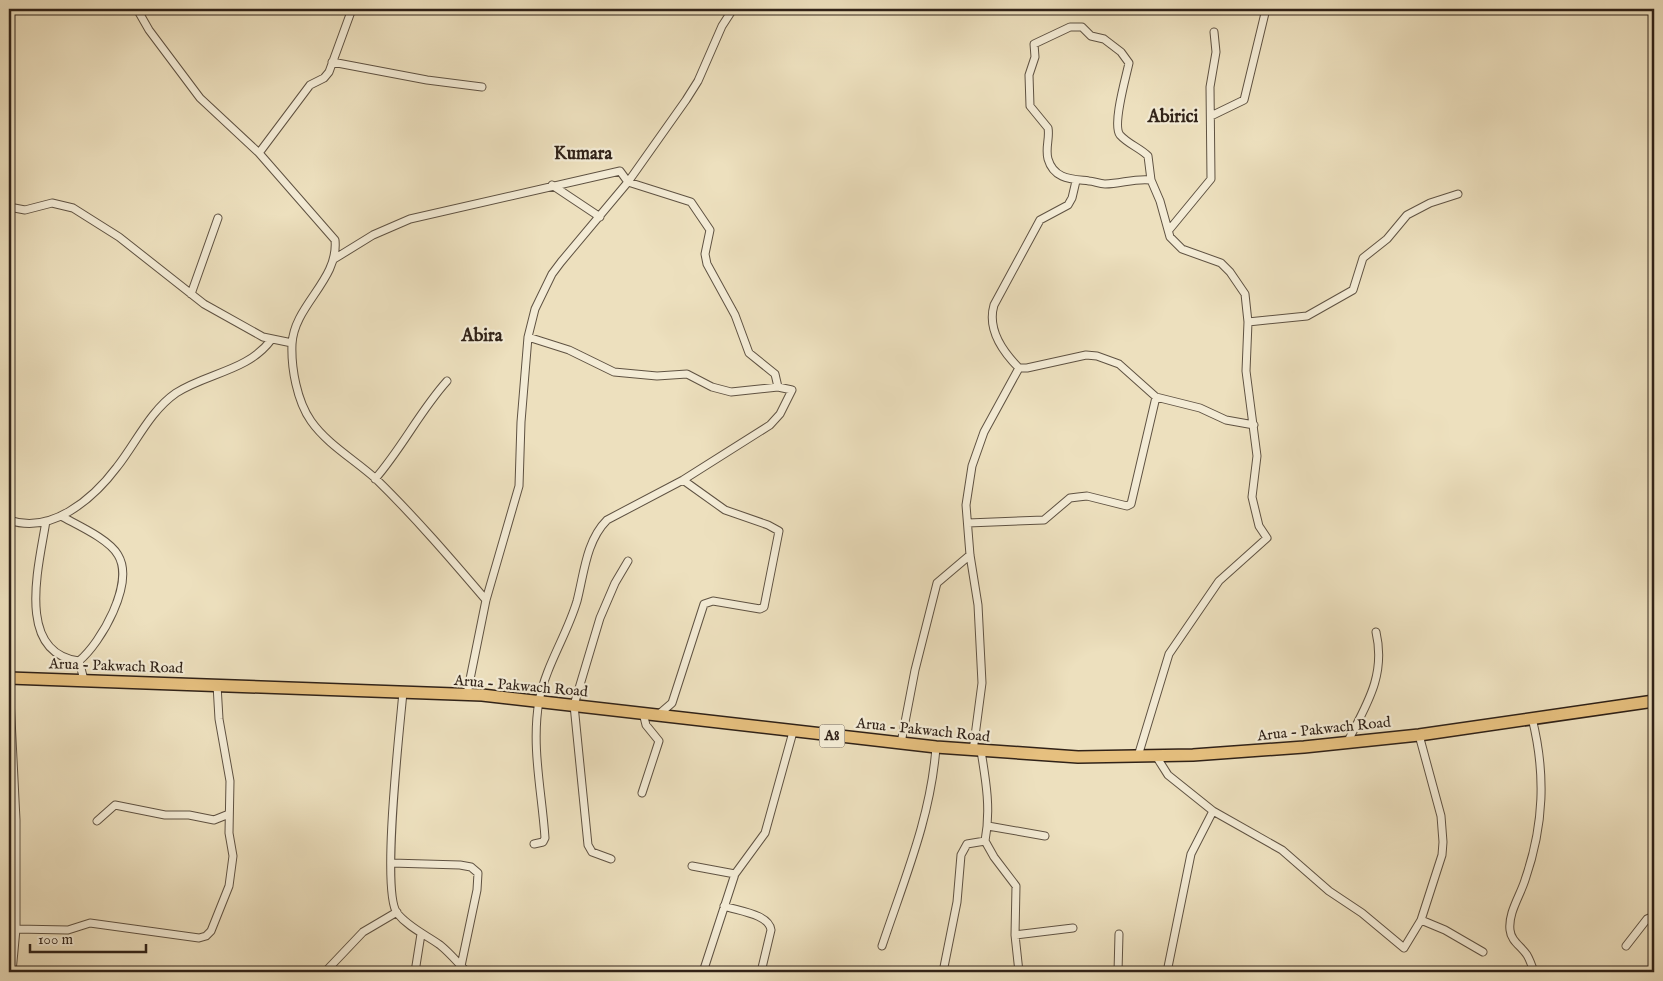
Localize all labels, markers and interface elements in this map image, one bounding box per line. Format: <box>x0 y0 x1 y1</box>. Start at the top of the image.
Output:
district label: Abirici <box>1147 106 1198 129</box>
district label: Kumara <box>554 143 613 166</box>
district label: Abira <box>461 325 504 348</box>
street label: Arua - Pakwach Road <box>48 654 184 678</box>
street label: Arua - Pakwach Road <box>452 671 590 701</box>
street label: Arua - Pakwach Road <box>1255 712 1393 746</box>
street label: Arua - Pakwach Road <box>854 713 992 747</box>
road number: A8 <box>820 724 844 748</box>
scale bar <box>30 921 146 953</box>
text: 100 m <box>38 930 74 949</box>

